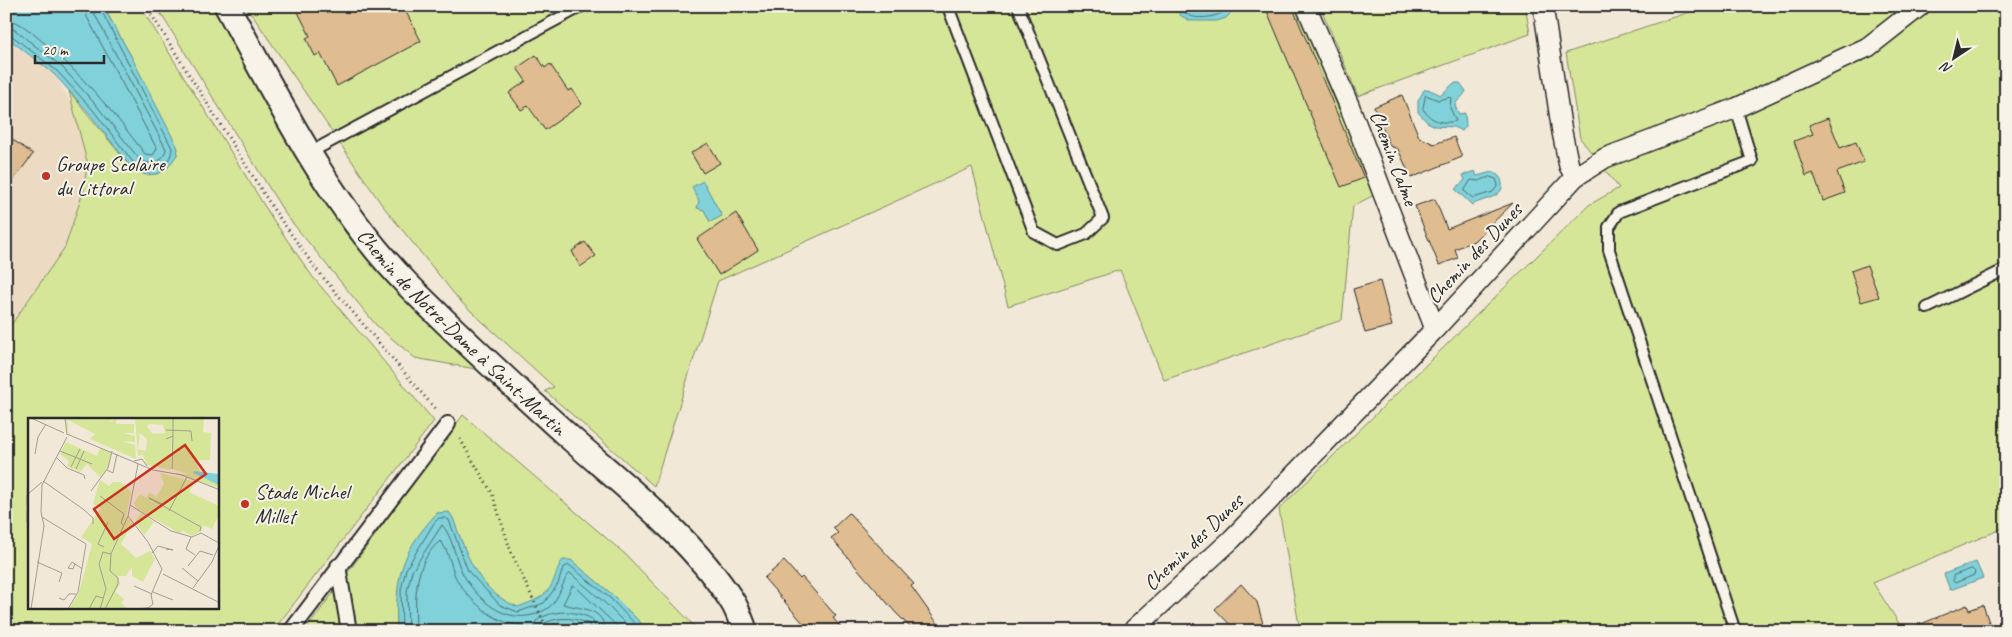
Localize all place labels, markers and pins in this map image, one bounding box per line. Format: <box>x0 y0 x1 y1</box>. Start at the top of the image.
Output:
place label: Groupe Scolaire du Littoral <box>56 151 167 201</box>
marker: Groupe Scolaire du Littoral <box>40 170 52 182</box>
place label: Stade Michel Millet <box>255 479 352 529</box>
marker: Stade Michel Millet <box>239 498 251 510</box>

